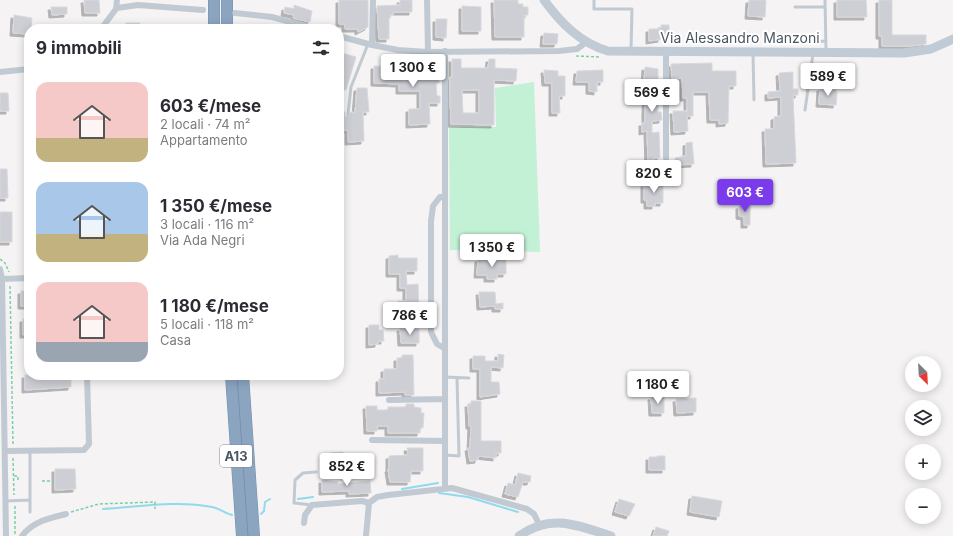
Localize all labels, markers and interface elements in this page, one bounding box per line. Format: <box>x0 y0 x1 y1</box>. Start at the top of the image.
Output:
street label: Via Alessandro Manzoni <box>660 29 820 46</box>
icon: filters <box>310 37 332 59</box>
text: 9 immobili <box>36 38 122 58</box>
pin: 1 300 € <box>376 54 450 88</box>
text: 1 300 € <box>390 59 436 75</box>
pin: 589 € <box>800 63 856 97</box>
text: 589 € <box>809 68 847 84</box>
pin: 569 € <box>624 79 680 113</box>
text: 569 € <box>633 84 671 100</box>
text: 603 €/mese <box>160 96 261 116</box>
icon: home <box>68 98 116 146</box>
text: 2 locali · 74 m² <box>160 116 251 132</box>
text: Appartamento <box>160 132 248 148</box>
pin: 820 € <box>626 160 682 194</box>
text: 820 € <box>635 165 673 181</box>
pin: 603 € <box>717 179 773 213</box>
text: 603 € <box>726 184 764 200</box>
text: 1 350 €/mese <box>160 196 272 216</box>
icon: home <box>68 198 116 246</box>
text: 3 locali · 116 m² <box>160 216 254 232</box>
text: Via Ada Negri <box>160 232 245 248</box>
pin: 1 350 € <box>455 234 529 268</box>
text: 1 350 € <box>469 239 515 255</box>
text: 1 180 €/mese <box>160 296 269 316</box>
icon: home <box>68 298 116 346</box>
pin: 786 € <box>382 302 438 336</box>
text: 786 € <box>392 307 428 323</box>
text: 5 locali · 118 m² <box>160 316 254 332</box>
text: Casa <box>160 332 191 348</box>
north arrow <box>905 356 941 392</box>
map controls <box>905 356 941 524</box>
pin: 1 180 € <box>621 371 695 405</box>
text: 1 180 € <box>636 376 680 392</box>
button: layers <box>905 400 941 436</box>
button: + <box>905 444 941 480</box>
road number: A13 <box>220 445 252 467</box>
pin: 852 € <box>319 453 375 487</box>
text: 852 € <box>329 458 365 474</box>
button: − <box>905 488 941 524</box>

